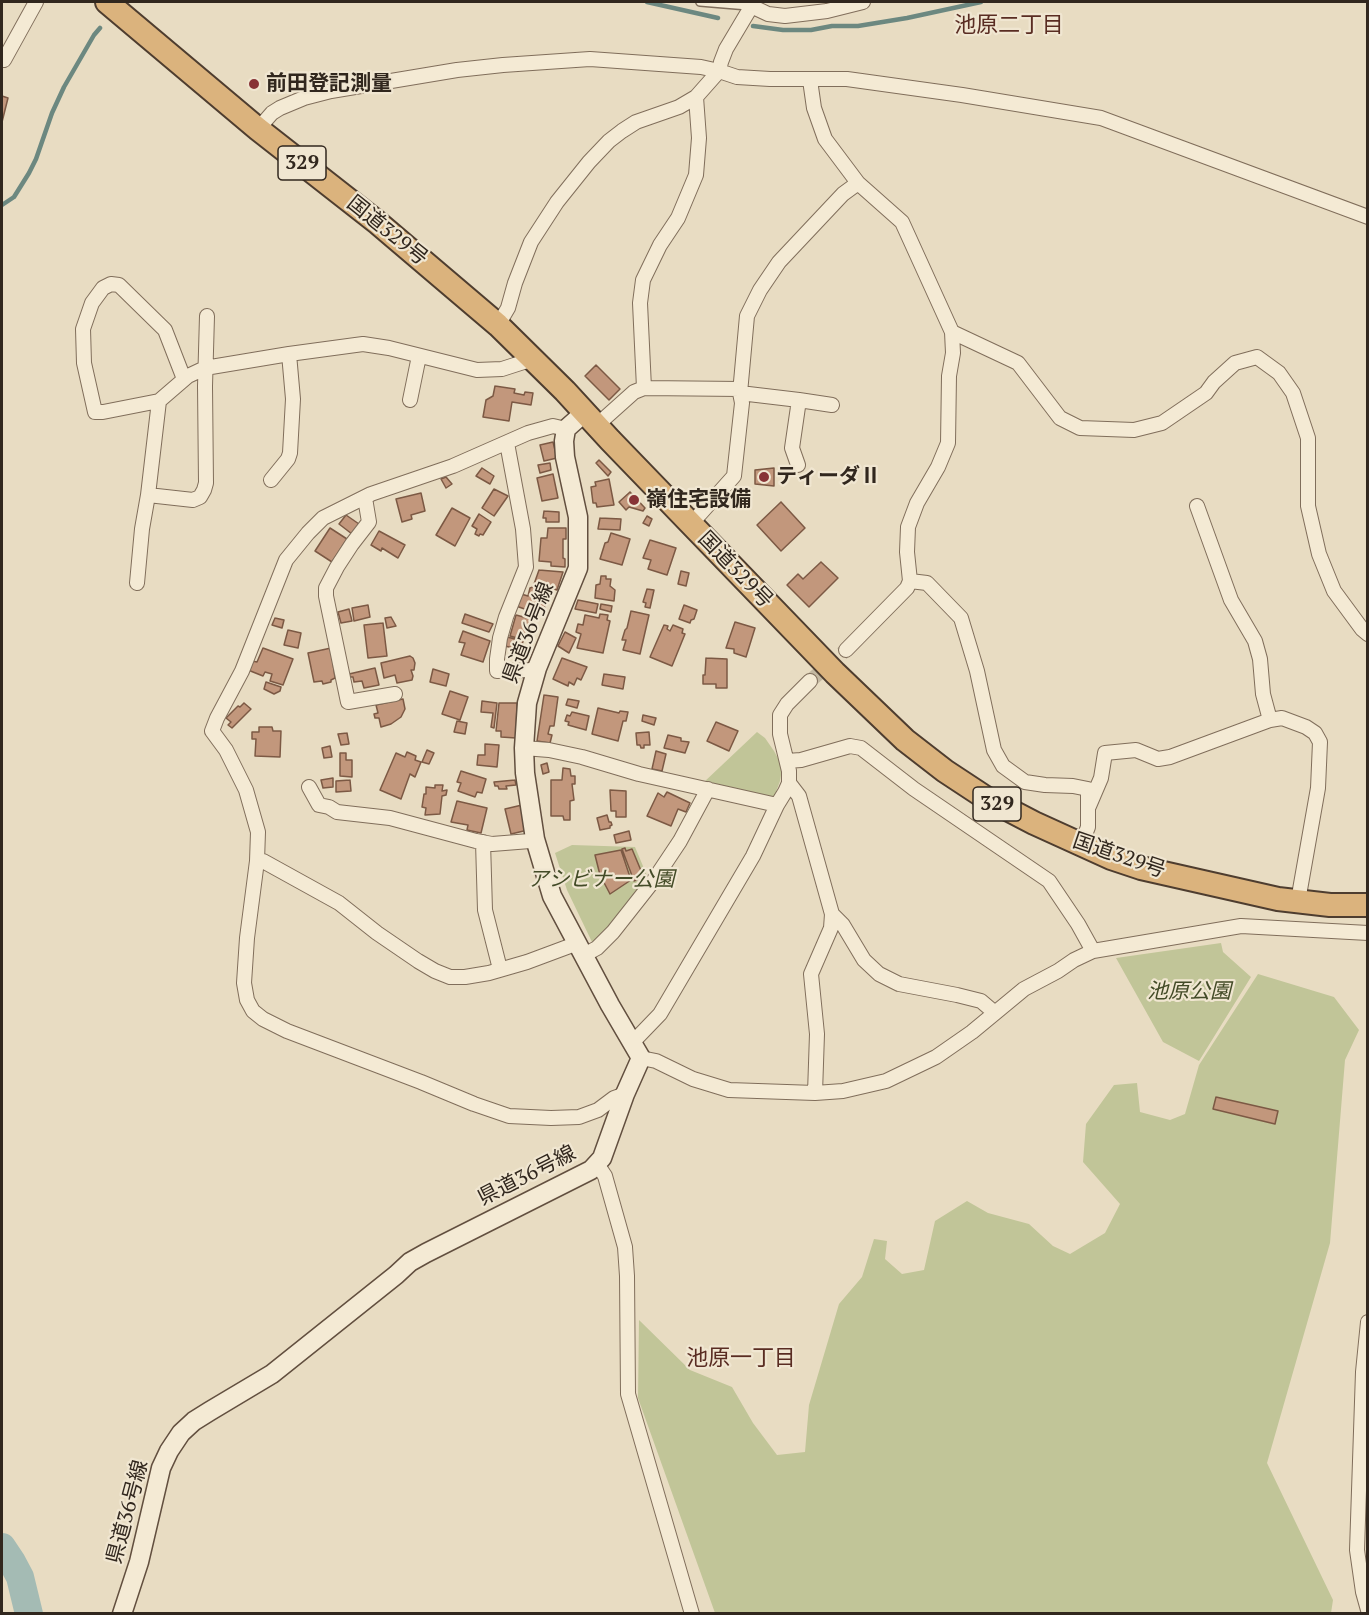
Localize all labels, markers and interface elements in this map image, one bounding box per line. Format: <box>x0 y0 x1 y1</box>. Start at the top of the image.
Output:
district label: 池原二丁目 <box>954 13 1064 39</box>
place label: 前田登記測量 <box>266 71 392 97</box>
marker: 前田登記測量 <box>247 77 261 91</box>
road number: 329 <box>278 146 326 180</box>
street label: 国道329号 <box>342 191 432 271</box>
place label: ティーダⅡ <box>776 464 881 490</box>
marker: ティーダⅡ <box>757 470 771 484</box>
place label: 嶺住宅設備 <box>646 487 751 513</box>
marker: 嶺住宅設備 <box>627 493 641 507</box>
street label: 国道329号 <box>692 527 778 613</box>
street label: 県道36号線 <box>498 579 560 687</box>
road number: 329 <box>973 787 1021 821</box>
street label: 国道329号 <box>1069 828 1169 884</box>
park label: アシビナー公園 <box>528 867 674 893</box>
park label: 池原公園 <box>1147 979 1231 1005</box>
street label: 県道36号線 <box>474 1141 580 1211</box>
district label: 池原一丁目 <box>686 1346 796 1372</box>
street label: 県道36号線 <box>102 1457 154 1567</box>

